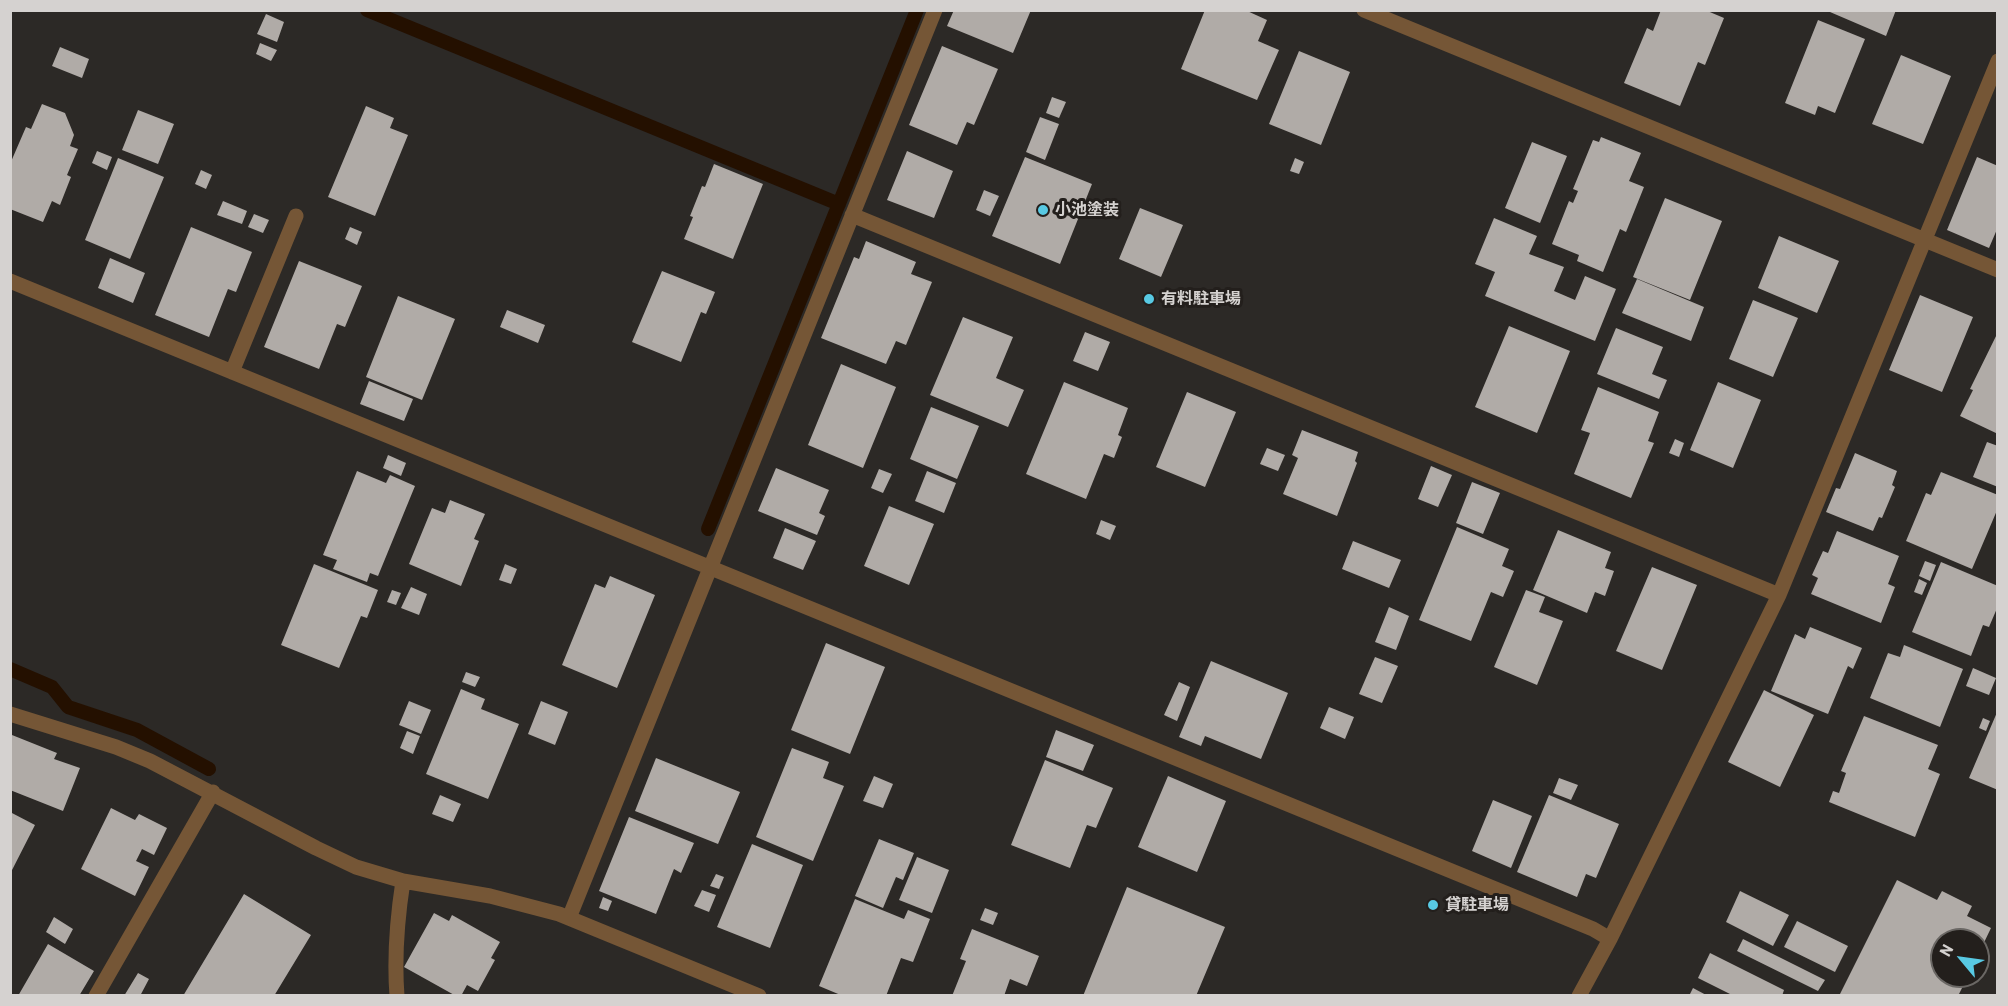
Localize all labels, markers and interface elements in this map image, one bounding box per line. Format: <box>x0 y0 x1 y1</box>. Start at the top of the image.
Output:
place label: 小池塗装 <box>1055 200 1119 220</box>
marker: 小池塗装 <box>1036 203 1050 217</box>
place label: 有料駐車場 <box>1161 289 1241 309</box>
marker: 有料駐車場 <box>1142 292 1156 306</box>
place label: 貸駐車場 <box>1445 895 1509 915</box>
marker: 貸駐車場 <box>1426 898 1440 912</box>
north arrow <box>1930 928 1990 988</box>
text: N <box>1935 941 1956 959</box>

